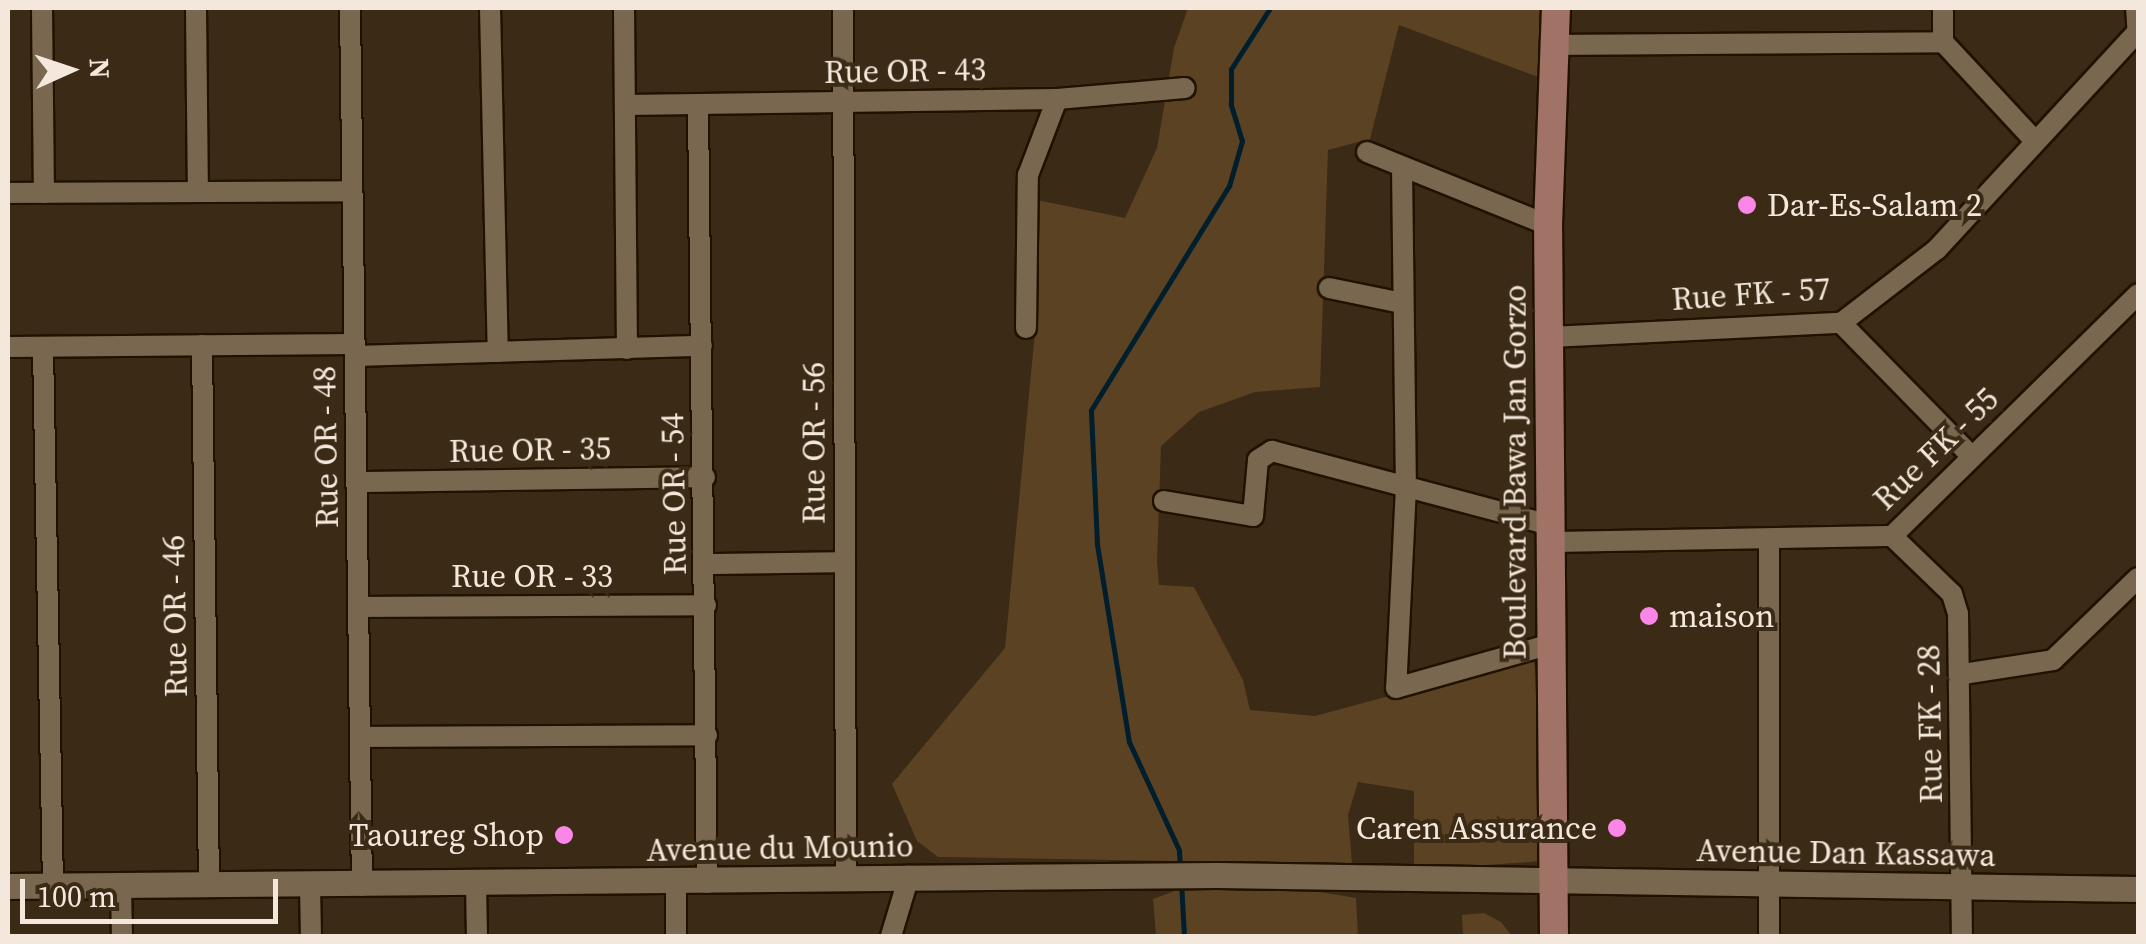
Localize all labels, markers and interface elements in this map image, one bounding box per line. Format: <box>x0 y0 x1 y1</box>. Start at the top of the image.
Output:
north arrow <box>20 20 120 120</box>
street label: Rue OR - 43 <box>824 50 986 92</box>
text: N <box>80 57 119 80</box>
place label: Dar-Es-Salam 2 <box>1767 186 1982 224</box>
marker: Dar-Es-Salam 2 <box>1736 194 1758 216</box>
street label: Rue FK - 57 <box>1670 269 1832 319</box>
street label: Boulevard Bawa Jan Gorzo <box>1496 285 1534 659</box>
street label: Rue OR - 56 <box>795 362 833 524</box>
street label: Rue OR - 48 <box>305 366 347 528</box>
street label: Rue FK - 55 <box>1865 380 2007 518</box>
street label: Rue OR - 54 <box>653 413 695 575</box>
street label: Rue OR - 35 <box>449 429 611 471</box>
street label: Rue OR - 46 <box>154 535 196 697</box>
street label: Rue OR - 33 <box>451 557 613 595</box>
place label: maison <box>1669 597 1775 635</box>
marker: maison <box>1638 605 1660 627</box>
street label: Rue FK - 28 <box>1909 644 1951 804</box>
place label: Caren Assurance <box>1356 809 1597 847</box>
place label: Taoureg Shop <box>349 816 544 854</box>
marker: Caren Assurance <box>1606 817 1628 839</box>
marker: Taoureg Shop <box>553 824 575 846</box>
street label: Avenue du Mounio <box>646 826 914 870</box>
street label: Avenue Dan Kassawa <box>1696 831 1996 875</box>
scale bar <box>25 859 282 921</box>
text: 100 m <box>37 876 116 917</box>

